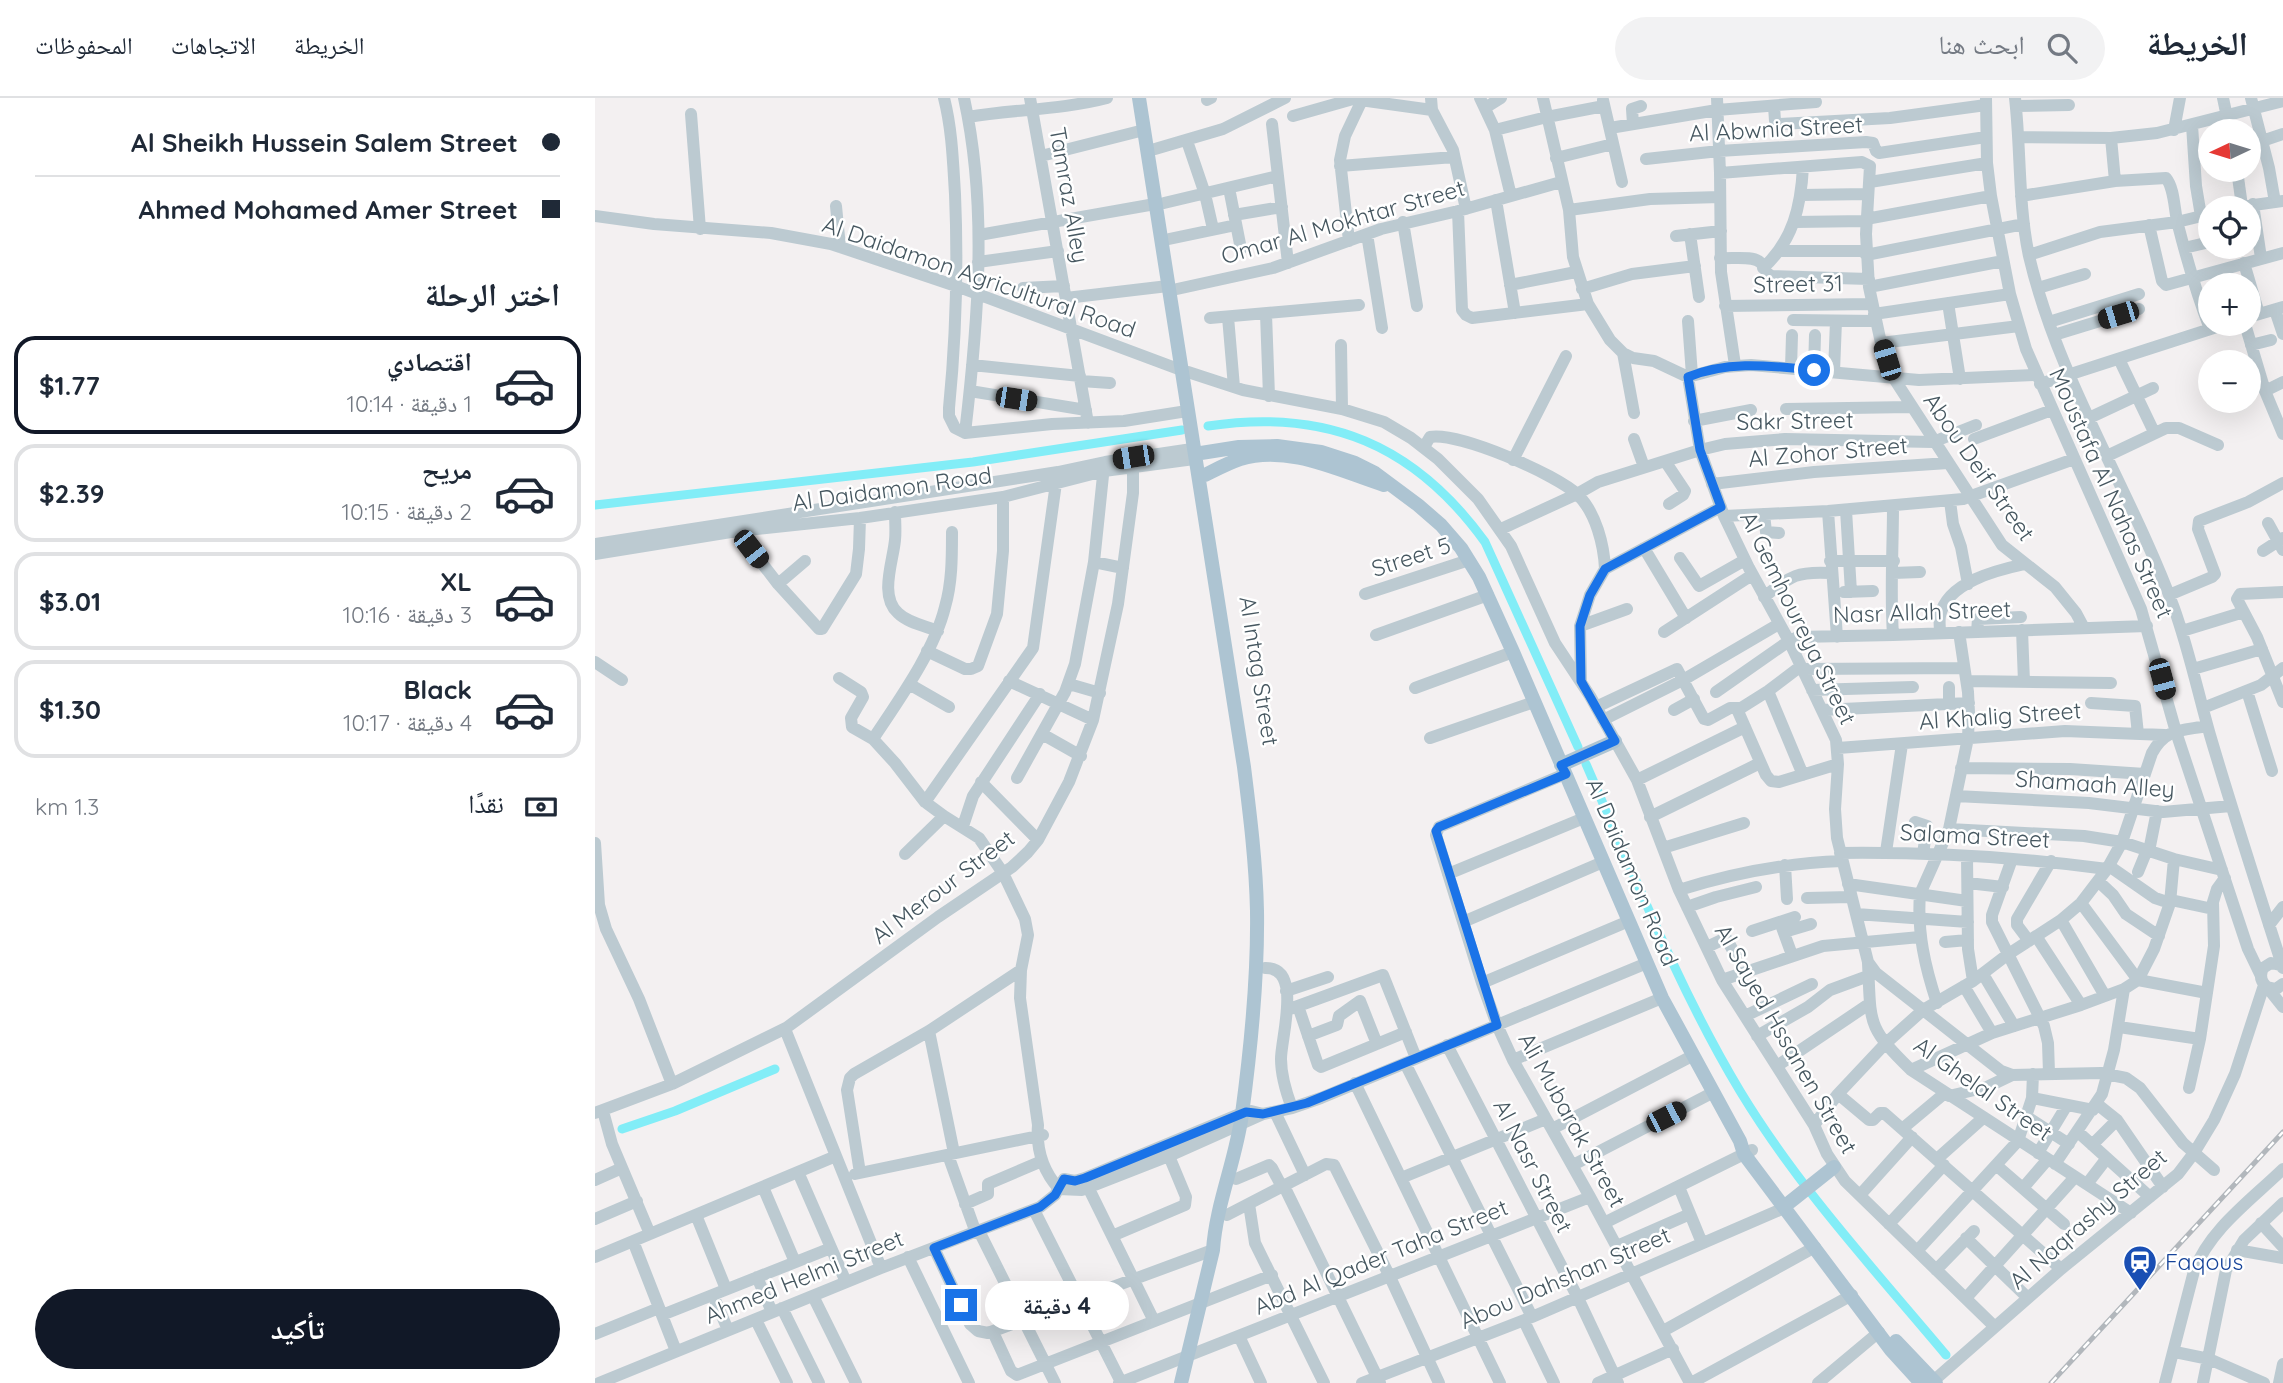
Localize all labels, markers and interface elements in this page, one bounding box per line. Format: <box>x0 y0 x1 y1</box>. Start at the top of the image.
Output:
search box <box>1615 17 2105 80</box>
text: الخريطة <box>2147 22 2248 63</box>
text: ابحث هنا <box>1938 28 2025 61</box>
icon: search <box>2043 29 2081 67</box>
text: المحفوظات <box>35 30 133 60</box>
text: الاتجاهات <box>171 30 256 60</box>
text: الخريطة <box>294 30 365 60</box>
street label: Al Abwnia Street <box>1688 109 1864 148</box>
north arrow <box>2198 119 2261 182</box>
map controls <box>2198 119 2261 413</box>
street label: Tamraz Alley <box>1043 125 1096 265</box>
text: Al Sheikh Hussein Salem Street <box>131 126 518 159</box>
street label: Omar Al Mokhtar Street <box>1218 173 1468 270</box>
text: Ahmed Mohamed Amer Street <box>139 193 518 226</box>
button: locate <box>2198 196 2261 259</box>
street label: Al Daidamon Agricultural Road <box>819 209 1140 344</box>
street label: Street 31 <box>1753 268 1843 299</box>
button: + <box>2198 273 2261 336</box>
text: اختر الرحلة <box>425 274 560 314</box>
car <box>2095 299 2142 331</box>
car <box>1871 337 1904 383</box>
text: اقتصادي <box>387 345 472 378</box>
button: − <box>2198 350 2261 413</box>
icon: car <box>493 354 556 417</box>
route start <box>1798 354 1830 386</box>
street label: Moustafa Al Nahas Street <box>2043 363 2180 623</box>
text: $1.77 <box>39 369 100 402</box>
car <box>994 385 1039 413</box>
street label: Abou Deif Street <box>1918 387 2041 547</box>
text: 1 دقيقة · 10:14 <box>347 389 472 418</box>
street label: Sakr Street <box>1736 405 1854 436</box>
street label: Al Zohor Street <box>1747 430 1909 473</box>
car <box>1111 443 1156 471</box>
text: مريح <box>422 453 472 486</box>
street label: Al Daidamon Road <box>790 460 994 517</box>
icon: car <box>493 462 556 525</box>
text: $2.39 <box>39 477 105 510</box>
text: 2 دقيقة · 10:15 <box>342 497 472 526</box>
street label: Al Gemhoureya Street <box>1734 506 1863 729</box>
car <box>730 526 773 572</box>
street label: Street 5 <box>1368 530 1454 583</box>
text: XL <box>440 565 472 598</box>
icon: car <box>493 570 556 633</box>
text: $3.01 <box>39 585 101 618</box>
street label: Al Intag Street <box>1233 594 1286 748</box>
street label: Nasr Allah Street <box>1832 594 2012 629</box>
text: 3 دقيقة · 10:16 <box>342 600 472 629</box>
car <box>2147 656 2178 702</box>
text: Black <box>403 673 472 706</box>
icon: car <box>493 678 556 741</box>
text: $1.30 <box>39 693 101 726</box>
street label: Al Khalig Street <box>1918 695 2082 736</box>
text: 4 دقيقة · 10:17 <box>343 708 472 737</box>
street label: Shamaah Alley <box>2014 763 2176 804</box>
street label: Al Daidamon Road <box>1580 774 1685 970</box>
text: نقدًا <box>468 787 504 820</box>
icon: cash <box>522 788 560 826</box>
text: 1.3 km <box>35 792 99 821</box>
street label: Salama Street <box>1899 817 2051 854</box>
street label: Al Merour Street <box>865 823 1020 950</box>
street label: Al Sayed Hssanen Street <box>1709 919 1864 1159</box>
street label: Ali Mubarak Street <box>1512 1027 1633 1212</box>
street label: Al Ghelal Street <box>1909 1030 2058 1147</box>
street label: Al Nasr Street <box>1487 1094 1580 1238</box>
car <box>1643 1098 1690 1136</box>
street label: Al Naqrashy Street <box>2003 1142 2173 1295</box>
street label: Abd Al Qader Taha Street <box>1250 1192 1512 1321</box>
street label: Abou Dahshan Street <box>1455 1220 1675 1335</box>
street label: Ahmed Helmi Street <box>700 1223 908 1330</box>
station icon: Faqous <box>2121 1243 2159 1292</box>
place label: Faqous <box>2165 1247 2243 1276</box>
callout: 4 دقيقة <box>985 1280 1129 1330</box>
button: تأكيد <box>35 1289 560 1369</box>
route end <box>945 1289 977 1321</box>
text: 4 دقيقة <box>1023 1291 1091 1320</box>

